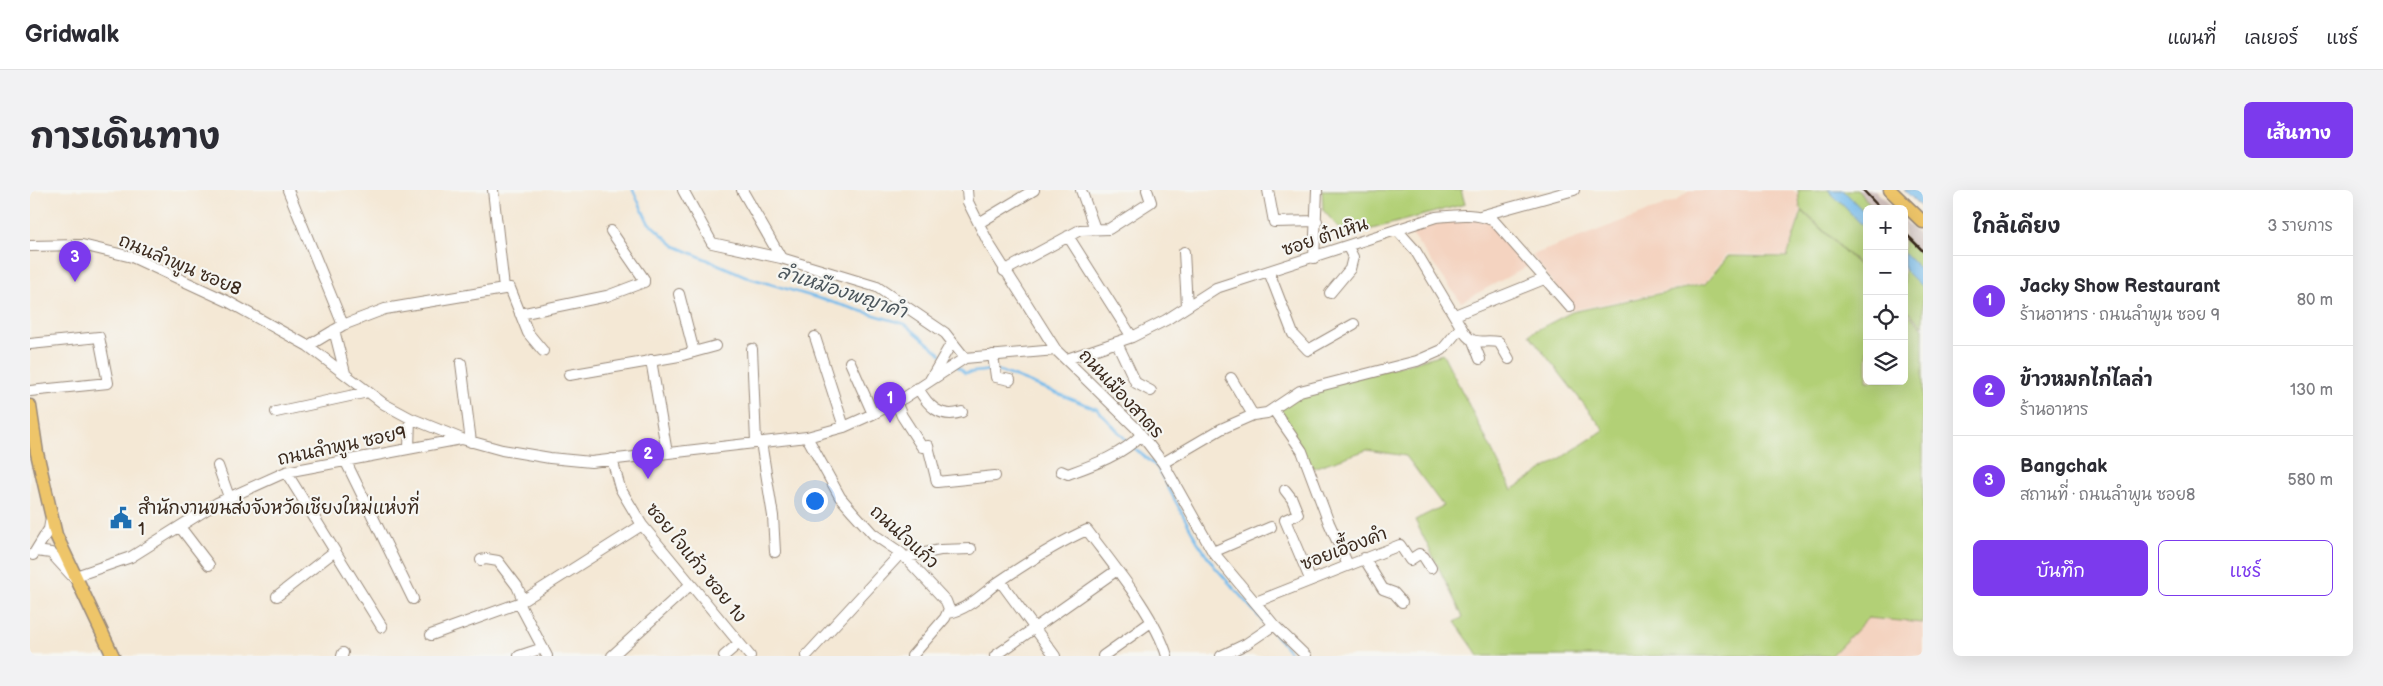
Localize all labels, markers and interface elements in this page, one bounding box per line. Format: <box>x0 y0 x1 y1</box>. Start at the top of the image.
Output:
text: Gridwalk <box>25 20 119 49</box>
text: แผนที่ <box>2168 28 2216 49</box>
text: เลเยอร์ <box>2244 28 2298 49</box>
text: แชร์ <box>2326 28 2358 49</box>
button: เส้นทาง <box>2244 102 2353 158</box>
text: การเดินทาง <box>30 116 220 159</box>
map controls <box>1863 205 1908 385</box>
button: + <box>1863 205 1908 250</box>
street label: ซอย ต๋าเหิน <box>1278 210 1371 261</box>
text: ใกล้เคียง <box>1973 214 2060 239</box>
text: 3 รายการ <box>2268 217 2333 236</box>
street label: ถนนลำพูน ซอย8 <box>114 228 245 303</box>
pin: 3 <box>59 241 91 282</box>
button: − <box>1863 250 1908 295</box>
water label: ลำเหมืองพญาคำ <box>774 259 911 324</box>
text: Jacky Show Restaurant <box>2020 275 2220 298</box>
text: 1 <box>1986 291 1992 310</box>
text: 80 m <box>2297 291 2333 310</box>
button: locate <box>1863 295 1908 340</box>
text: ร้านอาหาร · ถนนลำพูน ซอย 9 <box>2020 306 2220 325</box>
button: layers <box>1863 340 1908 385</box>
street label: ถนนเมืองสาตร <box>1074 344 1169 443</box>
text: ข้าวหมกไก่ไลล่า <box>2020 369 2152 392</box>
text: 2 <box>1984 381 1994 400</box>
text: 130 m <box>2290 381 2333 400</box>
pin: 1 <box>874 382 906 423</box>
text: ร้านอาหาร <box>2020 401 2089 420</box>
street label: ถนนลำพูน ซอย9 <box>275 420 409 473</box>
pin: 2 <box>632 438 664 479</box>
text: Bangchak <box>2020 455 2107 478</box>
text: 3 <box>1984 471 1994 490</box>
text: 580 m <box>2288 471 2333 490</box>
text: สถานที่ · ถนนลำพูน ซอย8 <box>2020 486 2195 505</box>
your location <box>802 488 828 514</box>
place label: สำนักงานขนส่งจังหวัดเชียงใหม่แห่งที่ 1 <box>138 490 419 540</box>
street label: ซอย ใจแก้ว ซอย 1ง <box>641 497 753 627</box>
street label: ถนนใจแก้ว <box>866 499 944 573</box>
public building icon: สำนักงานขนส่งจังหวัดเชียงใหม่แห่งที่ 1 <box>108 505 134 531</box>
street label: ซอยเอื้องคำ <box>1295 516 1390 575</box>
button: บันทึก <box>1973 540 2148 596</box>
button: แชร์ <box>2158 540 2333 596</box>

